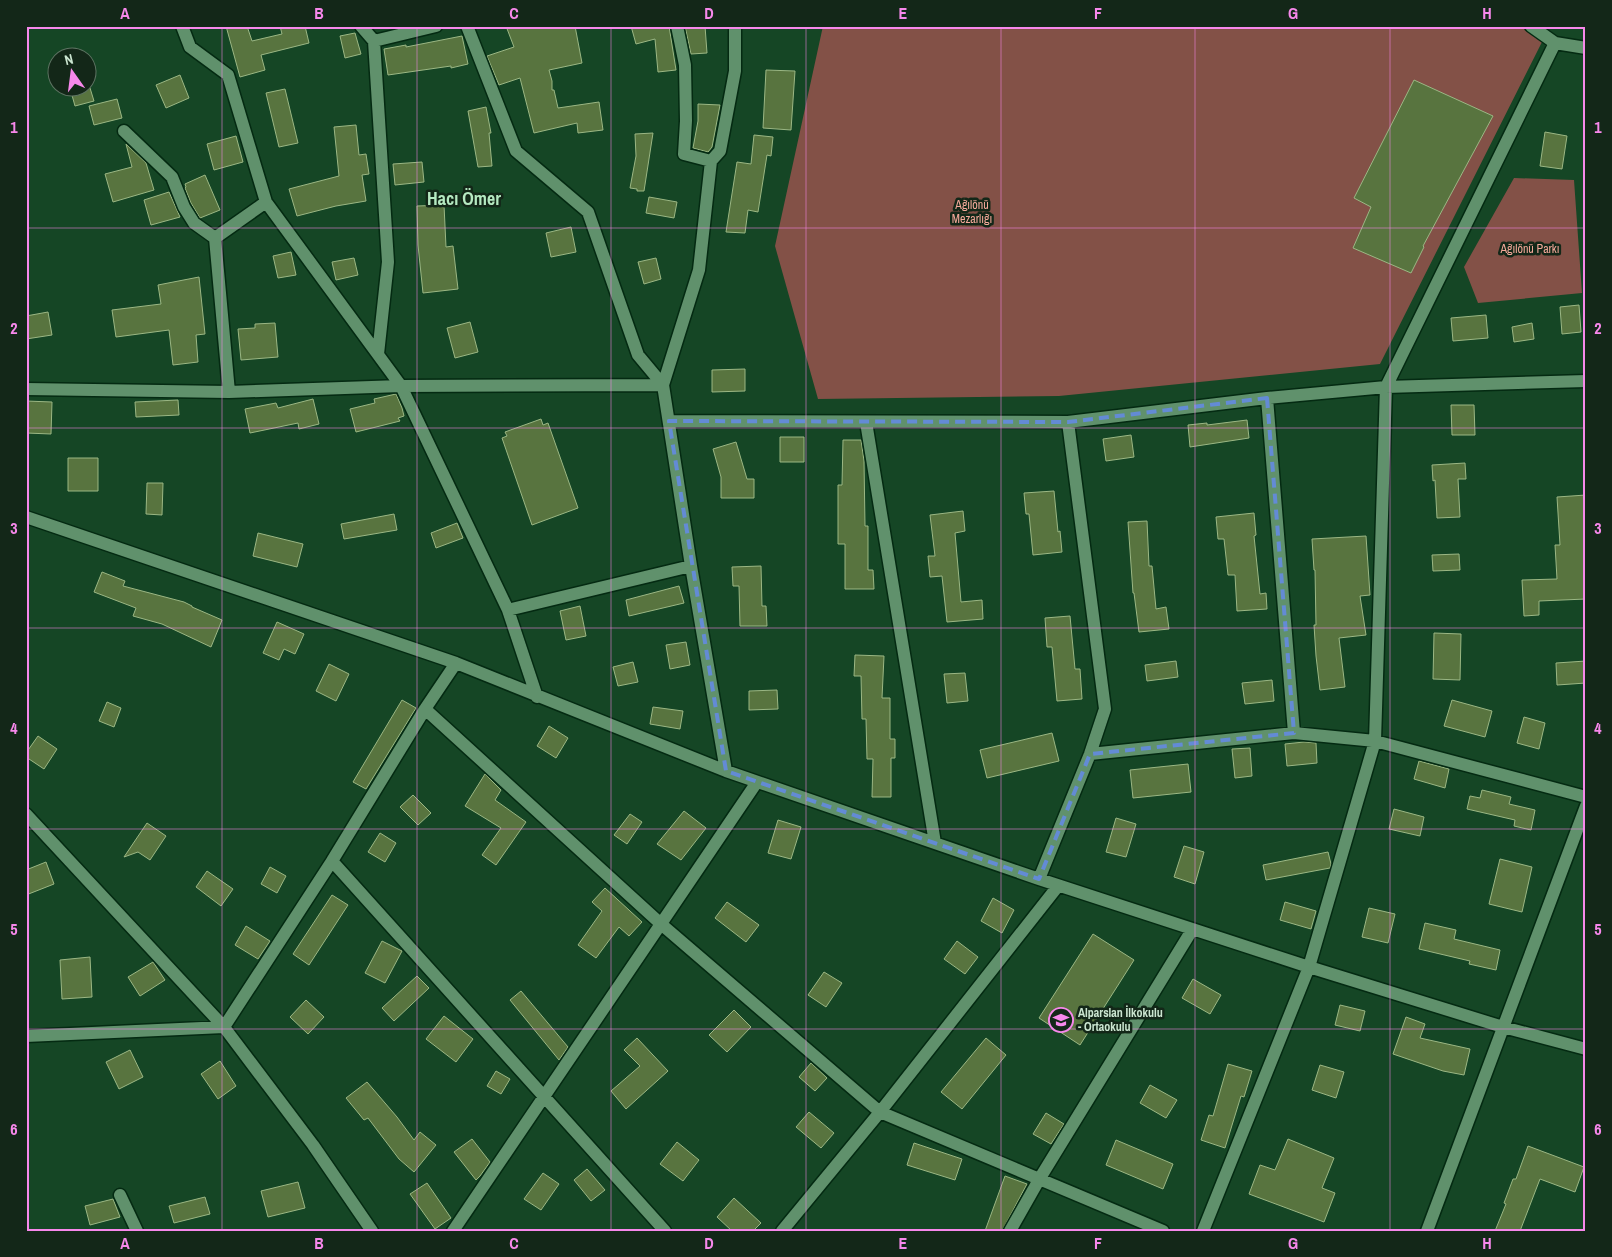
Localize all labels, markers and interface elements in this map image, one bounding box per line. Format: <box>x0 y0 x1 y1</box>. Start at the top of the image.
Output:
text: A <box>120 2 130 24</box>
text: B <box>314 2 324 24</box>
text: C <box>509 2 519 24</box>
text: D <box>704 2 714 24</box>
text: E <box>899 2 908 24</box>
text: F <box>1094 2 1102 24</box>
text: G <box>1288 2 1298 24</box>
text: H <box>1482 2 1492 24</box>
north arrow <box>48 48 98 98</box>
text: N <box>63 50 75 69</box>
text: 1 <box>10 116 18 138</box>
text: 1 <box>1594 116 1602 138</box>
district label: Hacı Ömer <box>427 186 501 211</box>
park label: Ağılönü Mezarlığı <box>952 197 992 227</box>
park label: Ağılönü Parkı <box>1499 241 1560 257</box>
text: 2 <box>10 317 18 339</box>
text: 2 <box>1594 317 1602 339</box>
text: 3 <box>10 517 18 539</box>
text: 3 <box>1594 517 1602 539</box>
text: 4 <box>10 717 18 739</box>
text: 4 <box>1594 717 1602 739</box>
text: 5 <box>10 918 18 940</box>
text: 5 <box>1594 918 1602 940</box>
place label: Alparslan İlkokulu - Ortaokulu <box>1078 1005 1163 1035</box>
school or university icon: Alparslan İlkokulu - Ortaokulu <box>1048 1007 1074 1033</box>
text: 6 <box>10 1118 18 1140</box>
text: 6 <box>1594 1118 1602 1140</box>
text: A <box>120 1232 130 1254</box>
text: B <box>314 1232 324 1254</box>
text: C <box>509 1232 519 1254</box>
text: D <box>704 1232 714 1254</box>
text: E <box>899 1232 908 1254</box>
text: F <box>1094 1232 1102 1254</box>
text: G <box>1288 1232 1298 1254</box>
text: H <box>1482 1232 1492 1254</box>

